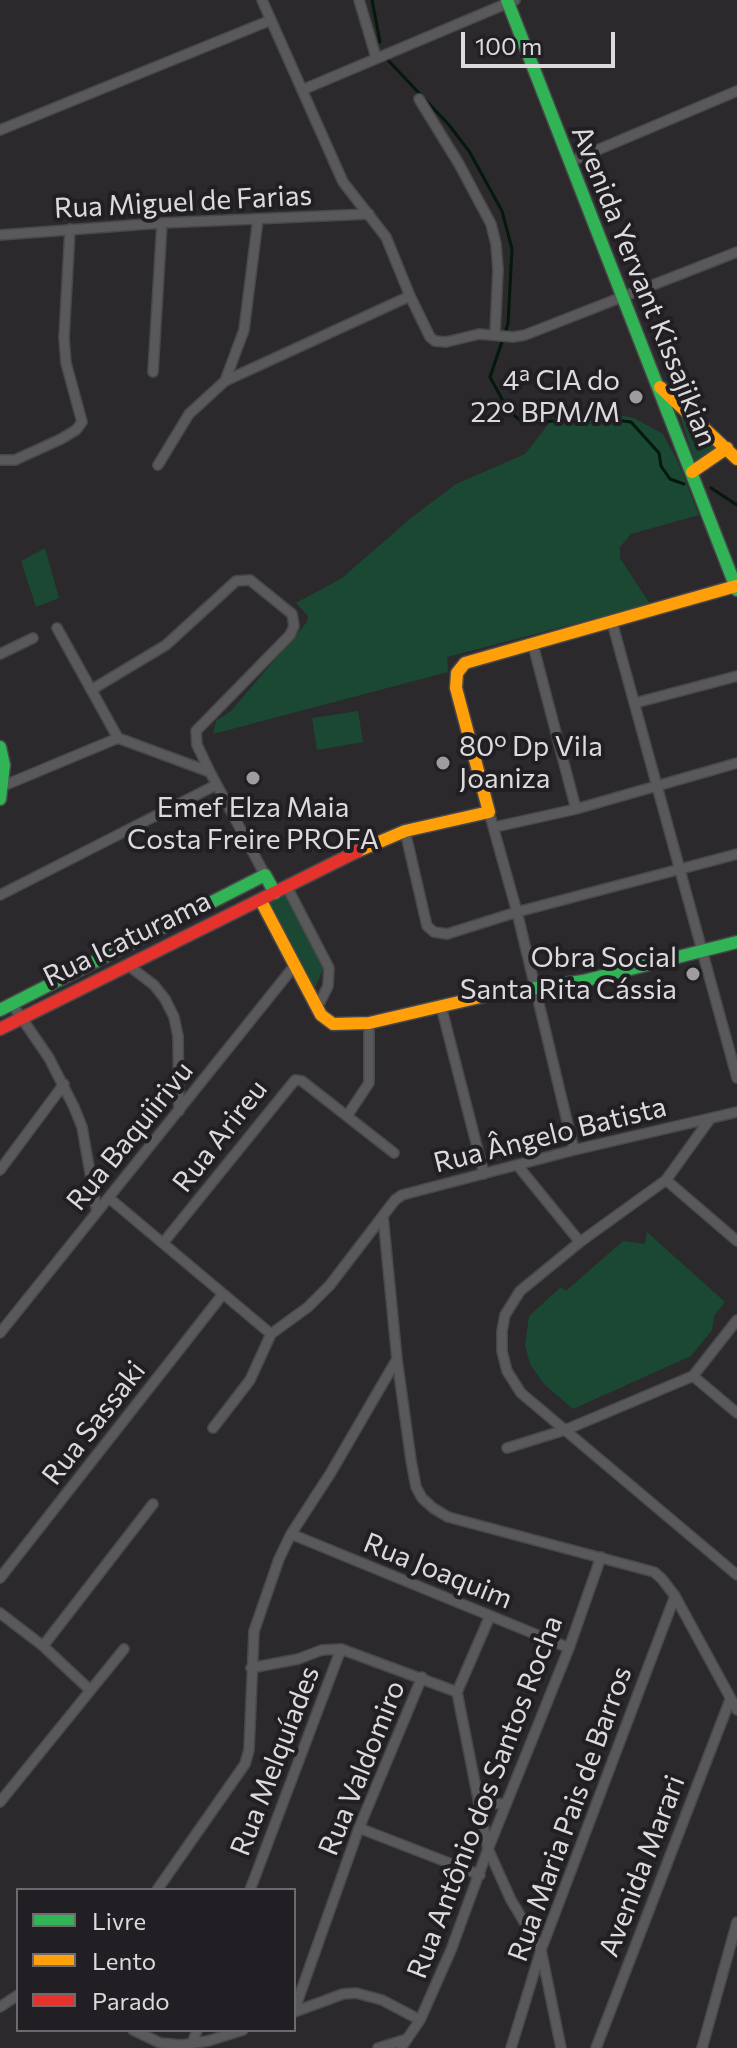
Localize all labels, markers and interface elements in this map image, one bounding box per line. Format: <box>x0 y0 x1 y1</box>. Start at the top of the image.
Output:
scale bar <box>465 16 619 66</box>
text: 100 m <box>475 31 542 60</box>
street label: Avenida Yervant Kissajikian <box>564 121 724 451</box>
street label: Rua Miguel de Farias <box>53 178 313 226</box>
place label: 4ª CIA do 22° BPM/M <box>471 364 620 430</box>
marker: 4ª CIA do 22° BPM/M <box>627 388 645 406</box>
place label: 80º Dp Vila Joaniza <box>459 730 603 796</box>
marker: 80º Dp Vila Joaniza <box>434 754 452 772</box>
marker: Emef Elza Maia Costa Freire PROFA <box>244 769 262 787</box>
place label: Emef Elza Maia Costa Freire PROFA <box>127 791 379 857</box>
street label: Rua Icaturama <box>38 884 216 994</box>
place label: Obra Social Santa Rita Cássia <box>460 941 677 1007</box>
marker: Obra Social Santa Rita Cássia <box>684 965 702 983</box>
street label: Rua Baquiirivu <box>60 1055 200 1217</box>
street label: Rua Arireu <box>166 1073 274 1199</box>
street label: Rua Ângelo Batista <box>430 1090 670 1180</box>
street label: Rua Sassaki <box>35 1354 153 1492</box>
street label: Rua Joaquim <box>359 1526 517 1616</box>
street label: Rua Antônio dos Santos Rocha <box>400 1611 570 1983</box>
street label: Rua Melquíades <box>223 1661 327 1861</box>
street label: Rua Maria Pais de Barros <box>501 1662 639 1966</box>
street label: Rua Valdomiro <box>312 1676 412 1860</box>
street label: Avenida Marari <box>592 1771 692 1961</box>
legend <box>16 1888 296 2032</box>
text: Livre <box>92 1906 146 1935</box>
text: Lento <box>92 1946 156 1975</box>
text: Parado <box>92 1986 170 2015</box>

